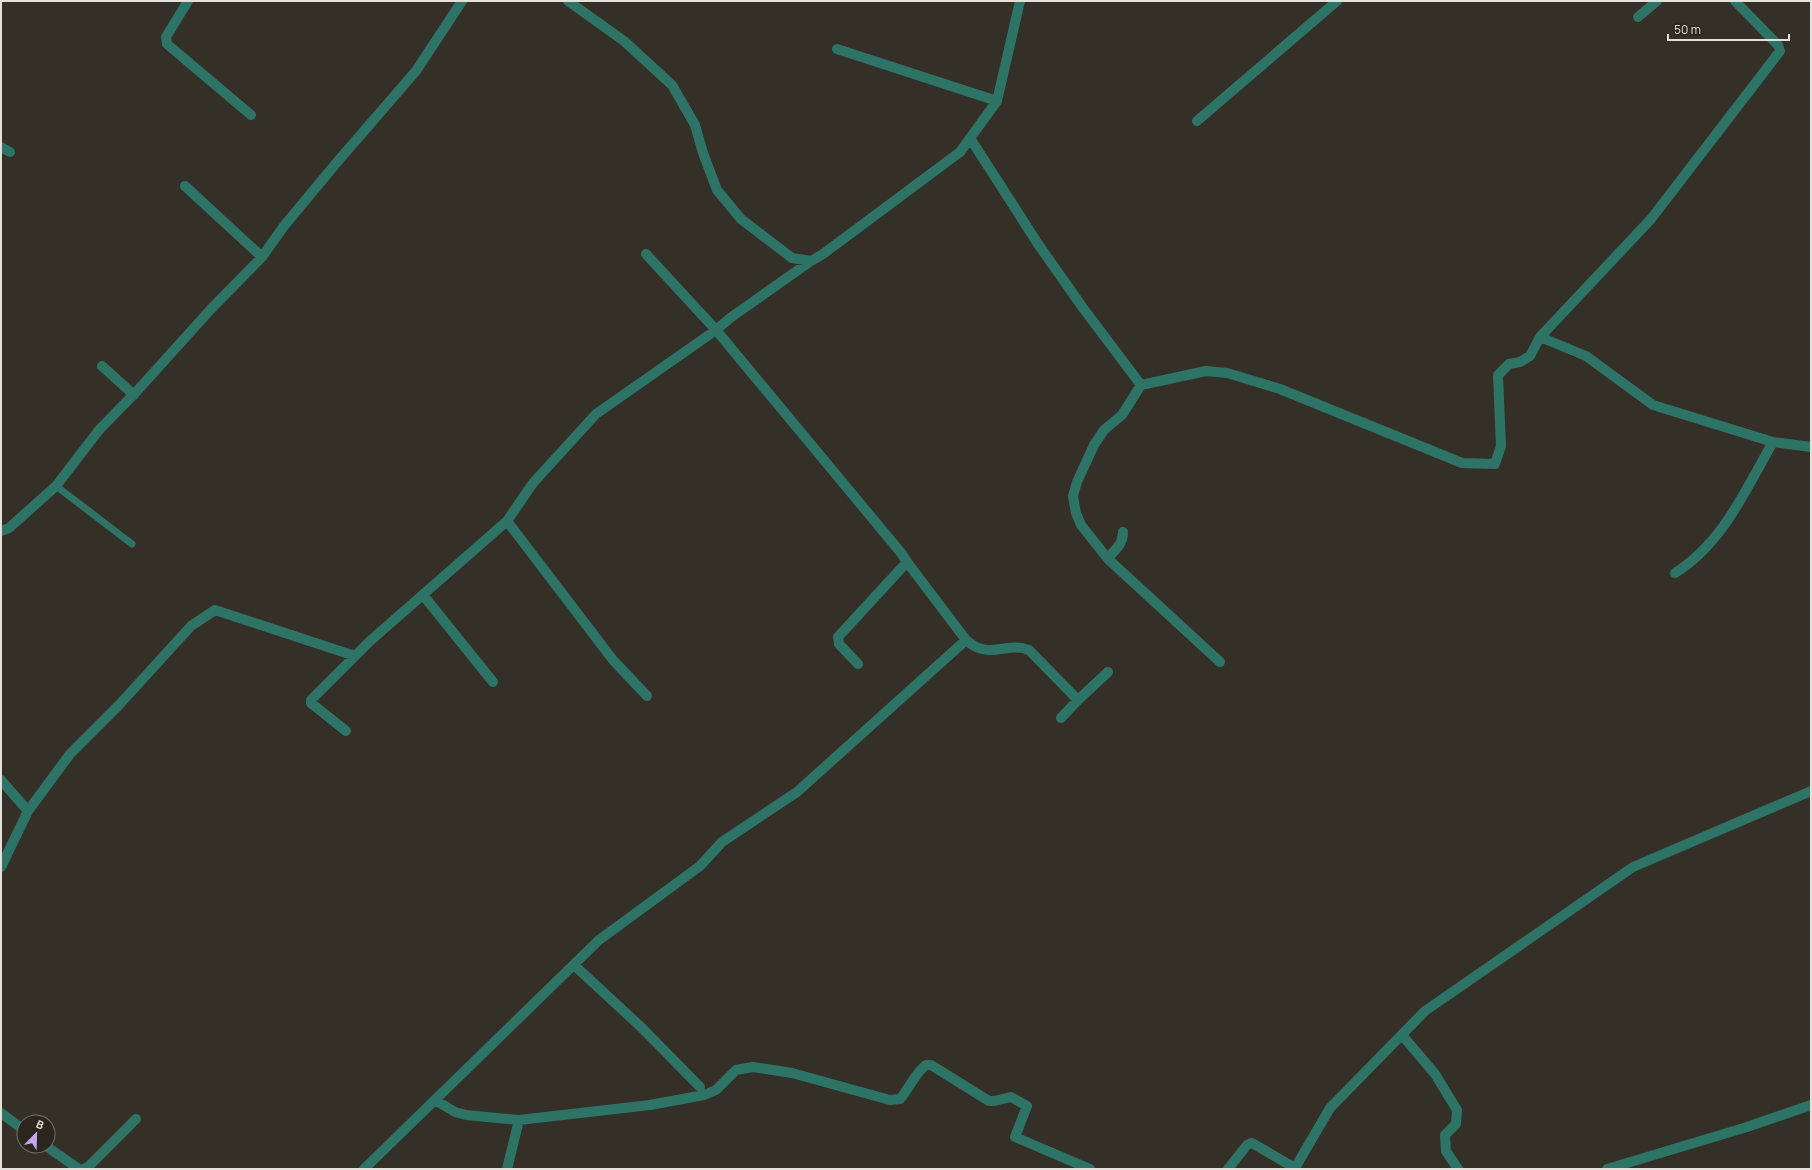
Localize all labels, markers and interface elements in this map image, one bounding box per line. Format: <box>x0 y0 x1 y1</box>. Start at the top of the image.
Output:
scale bar <box>1668 16 1789 42</box>
text: 50 m <box>1674 21 1701 38</box>
north arrow <box>16 1114 56 1154</box>
text: B <box>34 1116 46 1133</box>

